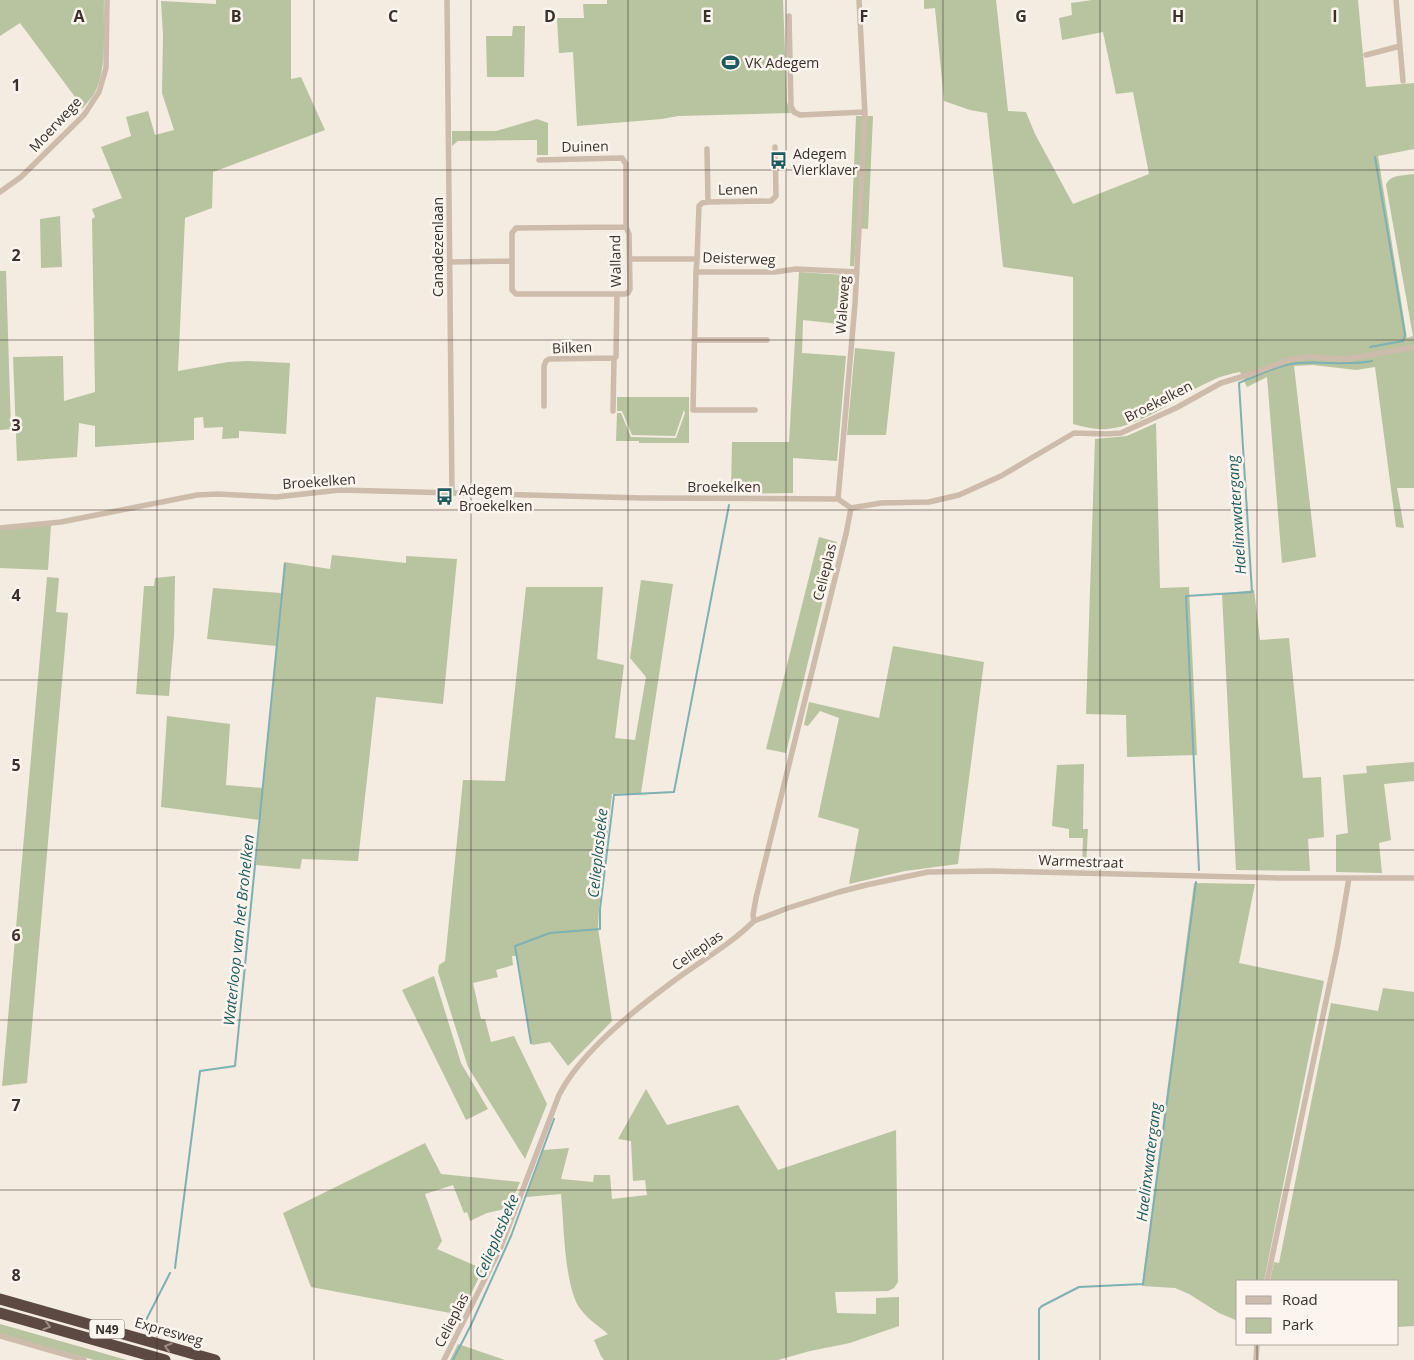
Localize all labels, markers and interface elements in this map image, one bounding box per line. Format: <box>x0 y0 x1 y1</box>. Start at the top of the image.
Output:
text: A <box>73 5 85 27</box>
text: B <box>231 5 241 27</box>
text: C <box>388 5 398 27</box>
text: D <box>544 5 556 27</box>
text: E <box>703 5 712 27</box>
text: F <box>860 5 868 27</box>
text: G <box>1015 5 1027 27</box>
text: H <box>1172 5 1184 27</box>
text: I <box>1332 5 1338 27</box>
sports icon: VK Adegem <box>721 52 741 72</box>
place label: VK Adegem <box>745 53 819 72</box>
text: 1 <box>11 74 21 96</box>
street label: Moerwege <box>25 92 85 156</box>
street label: Duinen <box>561 136 609 156</box>
place label: Adegem Vierklaver <box>793 144 858 179</box>
bus stop icon: Adegem Vierklaver <box>769 151 789 171</box>
street label: Lenen <box>718 179 758 199</box>
street label: Canadezenlaan <box>428 197 447 297</box>
street label: Walland <box>605 234 625 288</box>
text: 2 <box>11 244 21 266</box>
street label: Deisterweg <box>702 247 776 269</box>
street label: Waleweg <box>830 275 854 335</box>
street label: Bilken <box>552 336 592 358</box>
street label: Broekelken <box>1121 376 1195 426</box>
text: 3 <box>11 414 21 436</box>
water label: Haelinxwatergang <box>1222 453 1250 575</box>
street label: Broekelken <box>282 469 356 493</box>
street label: Broekelken <box>687 477 761 496</box>
place label: Adegem Broekelken <box>459 480 533 515</box>
bus stop icon: Adegem Broekelken <box>435 487 455 507</box>
street label: Celieplas <box>808 541 840 603</box>
text: 4 <box>11 584 21 606</box>
text: 5 <box>11 754 21 776</box>
water label: Celieplasbeke <box>582 807 612 899</box>
water label: Waterloop van het Brohelken <box>218 833 258 1027</box>
street label: Warmestraat <box>1038 850 1124 872</box>
text: 6 <box>11 924 21 946</box>
street label: Celieplas <box>668 925 727 974</box>
text: 7 <box>11 1094 21 1116</box>
water label: Haelinxwatergang <box>1131 1100 1165 1223</box>
water label: Celieplasbeke <box>469 1190 523 1281</box>
text: 8 <box>11 1264 21 1286</box>
legend <box>1236 1280 1399 1345</box>
street label: Celieplas <box>429 1289 473 1350</box>
text: Road <box>1282 1289 1318 1309</box>
street label: Expresweg <box>133 1312 206 1350</box>
text: Park <box>1282 1314 1313 1334</box>
road number: N49 <box>90 1320 124 1338</box>
one-way arrow <box>42 1321 50 1331</box>
one-way arrow <box>164 1342 173 1352</box>

